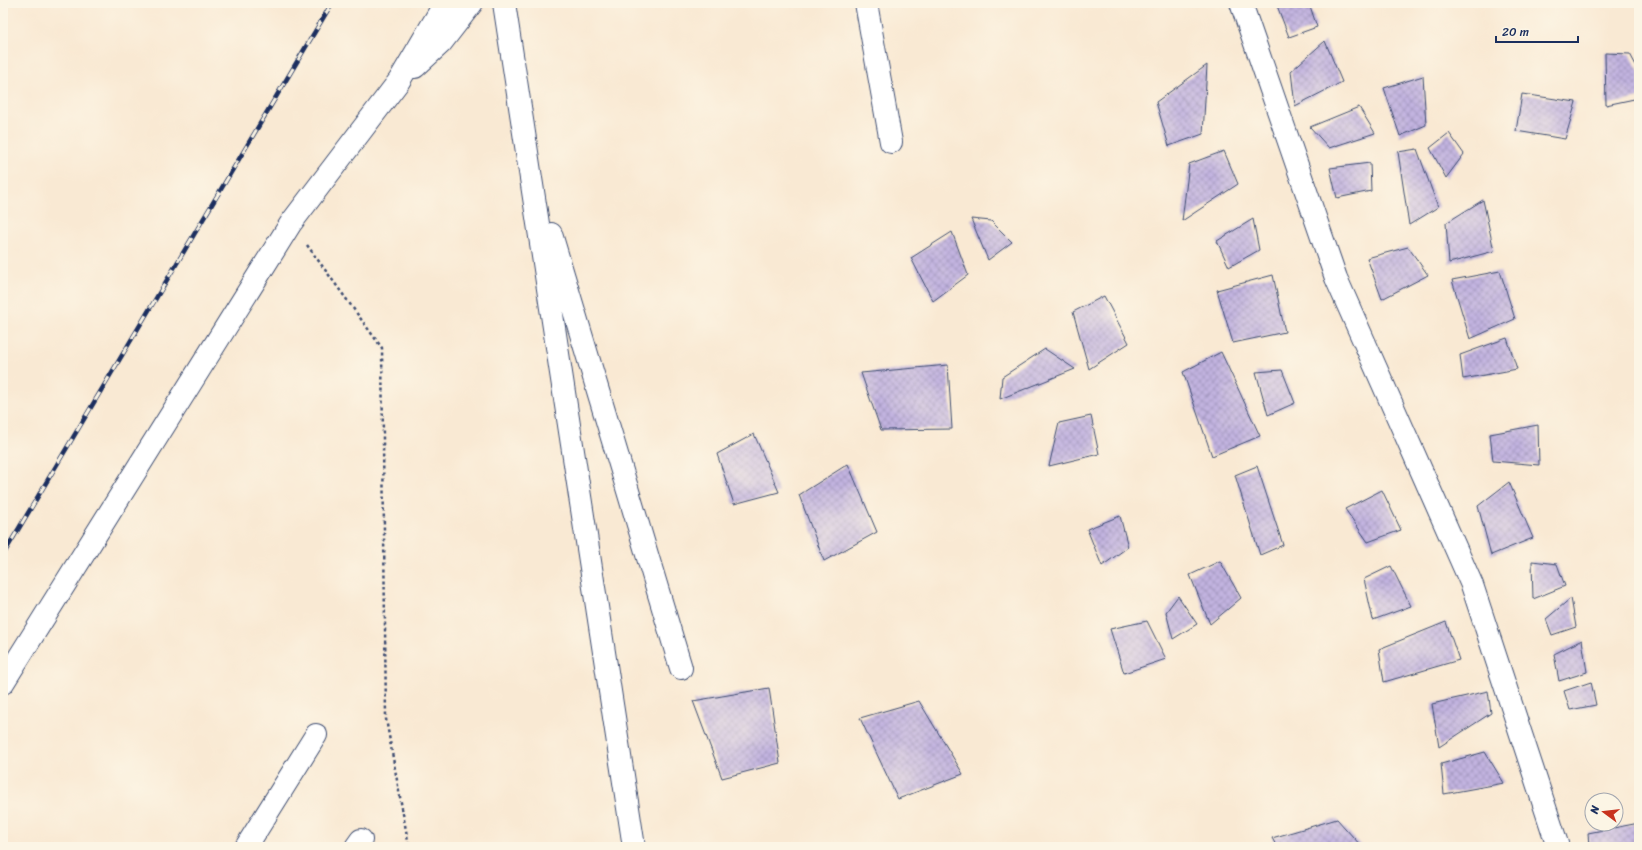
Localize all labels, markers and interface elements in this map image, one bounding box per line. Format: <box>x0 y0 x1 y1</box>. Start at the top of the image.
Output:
scale bar <box>1496 18 1578 44</box>
text: 20 m <box>1502 21 1529 43</box>
north arrow <box>1584 792 1624 832</box>
text: N <box>1584 803 1605 817</box>

